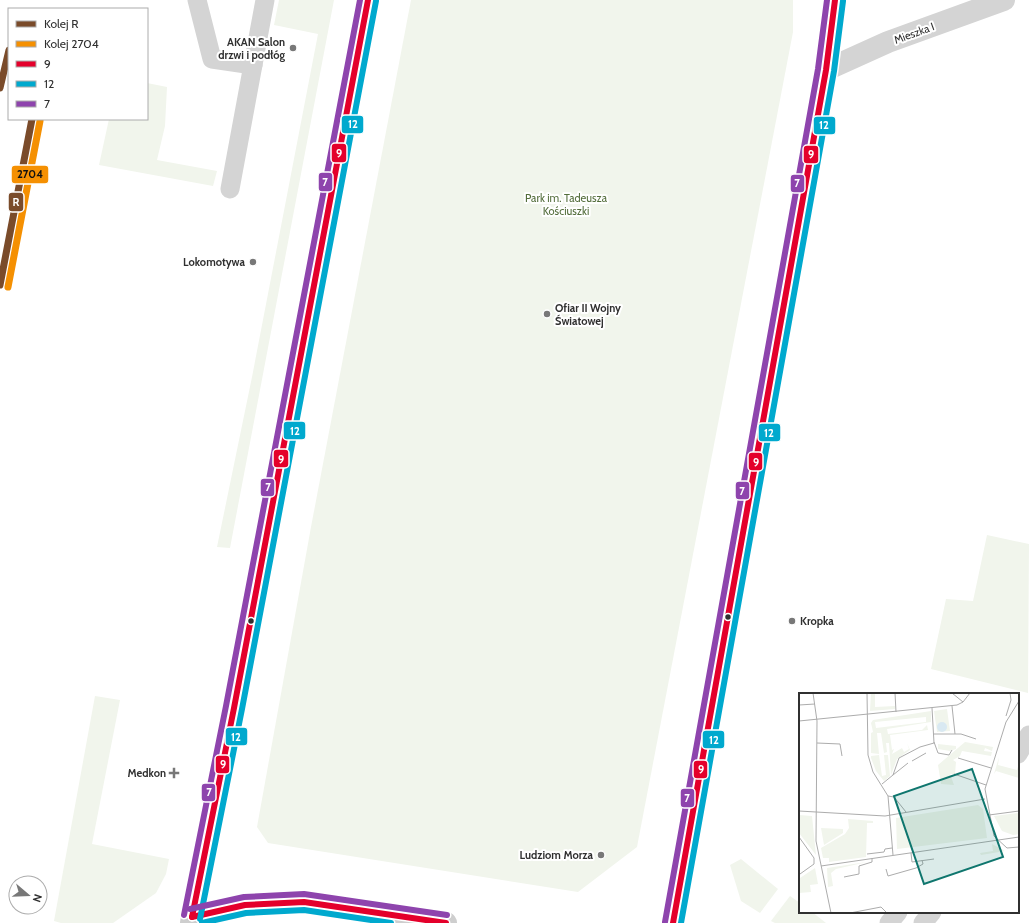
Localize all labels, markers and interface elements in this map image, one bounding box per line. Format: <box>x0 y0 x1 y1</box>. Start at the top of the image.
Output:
legend <box>8 8 148 120</box>
text: Kolej R <box>44 16 79 31</box>
street label: Mieszka I <box>892 19 936 47</box>
place label: AKAN Salon drzwi i podłóg <box>218 35 285 62</box>
text: Kolej 2704 <box>44 36 99 51</box>
marker: AKAN Salon drzwi i podłóg <box>288 43 298 53</box>
text: 9 <box>44 56 51 71</box>
text: 12 <box>44 76 54 91</box>
text: 7 <box>44 96 50 111</box>
line badge: 12 <box>341 115 364 134</box>
line badge: 12 <box>813 116 836 135</box>
text: 12 <box>348 117 358 131</box>
text: 12 <box>819 118 829 132</box>
line badge: 9 <box>331 143 347 163</box>
line badge: 9 <box>803 145 819 164</box>
text: 9 <box>336 146 342 160</box>
text: 9 <box>808 147 814 161</box>
line badge: 2704 <box>11 165 49 184</box>
text: 2704 <box>17 167 43 181</box>
line badge: 7 <box>318 172 333 192</box>
line badge: 7 <box>790 174 805 193</box>
text: 7 <box>322 175 328 189</box>
text: 7 <box>794 176 800 190</box>
park label: Park im. Tadeusza Kościuszki <box>525 191 608 218</box>
line badge: R <box>8 192 24 212</box>
text: R <box>13 195 20 209</box>
place label: Lokomotywa <box>183 255 246 269</box>
marker: Lokomotywa <box>248 257 258 267</box>
place label: Ofiar II Wojny Światowej <box>555 301 621 328</box>
marker: Ofiar II Wojny Światowej <box>542 309 552 319</box>
line badge: 12 <box>283 421 306 440</box>
line badge: 12 <box>758 423 781 442</box>
text: 12 <box>290 424 300 438</box>
text: 12 <box>764 426 774 440</box>
line badge: 9 <box>273 449 289 468</box>
text: 9 <box>278 452 284 466</box>
line badge: 9 <box>748 452 763 471</box>
text: 9 <box>753 455 759 469</box>
line badge: 7 <box>260 478 275 497</box>
text: 7 <box>265 480 271 494</box>
line badge: 7 <box>735 481 750 500</box>
text: 7 <box>739 484 745 498</box>
unlabelled marker <box>723 612 733 622</box>
place label: Kropka <box>800 614 834 628</box>
unlabelled marker <box>246 616 256 626</box>
marker: Kropka <box>787 616 797 626</box>
inset map <box>799 693 1019 913</box>
line badge: 12 <box>225 727 248 746</box>
text: 12 <box>231 730 241 744</box>
line badge: 12 <box>702 730 725 749</box>
text: 12 <box>709 733 719 747</box>
line badge: 9 <box>215 755 230 774</box>
text: 9 <box>220 757 226 771</box>
line badge: 9 <box>693 760 708 779</box>
text: 9 <box>698 762 704 776</box>
place label: Medkon <box>128 766 166 780</box>
marker: Medkon <box>169 768 179 778</box>
line badge: 7 <box>201 783 216 802</box>
text: 7 <box>206 785 212 799</box>
line badge: 7 <box>680 788 695 808</box>
text: 7 <box>684 791 690 805</box>
place label: Ludziom Morza <box>519 848 594 862</box>
marker: Ludziom Morza <box>596 850 606 860</box>
north arrow <box>8 875 48 915</box>
text: N <box>30 892 45 904</box>

